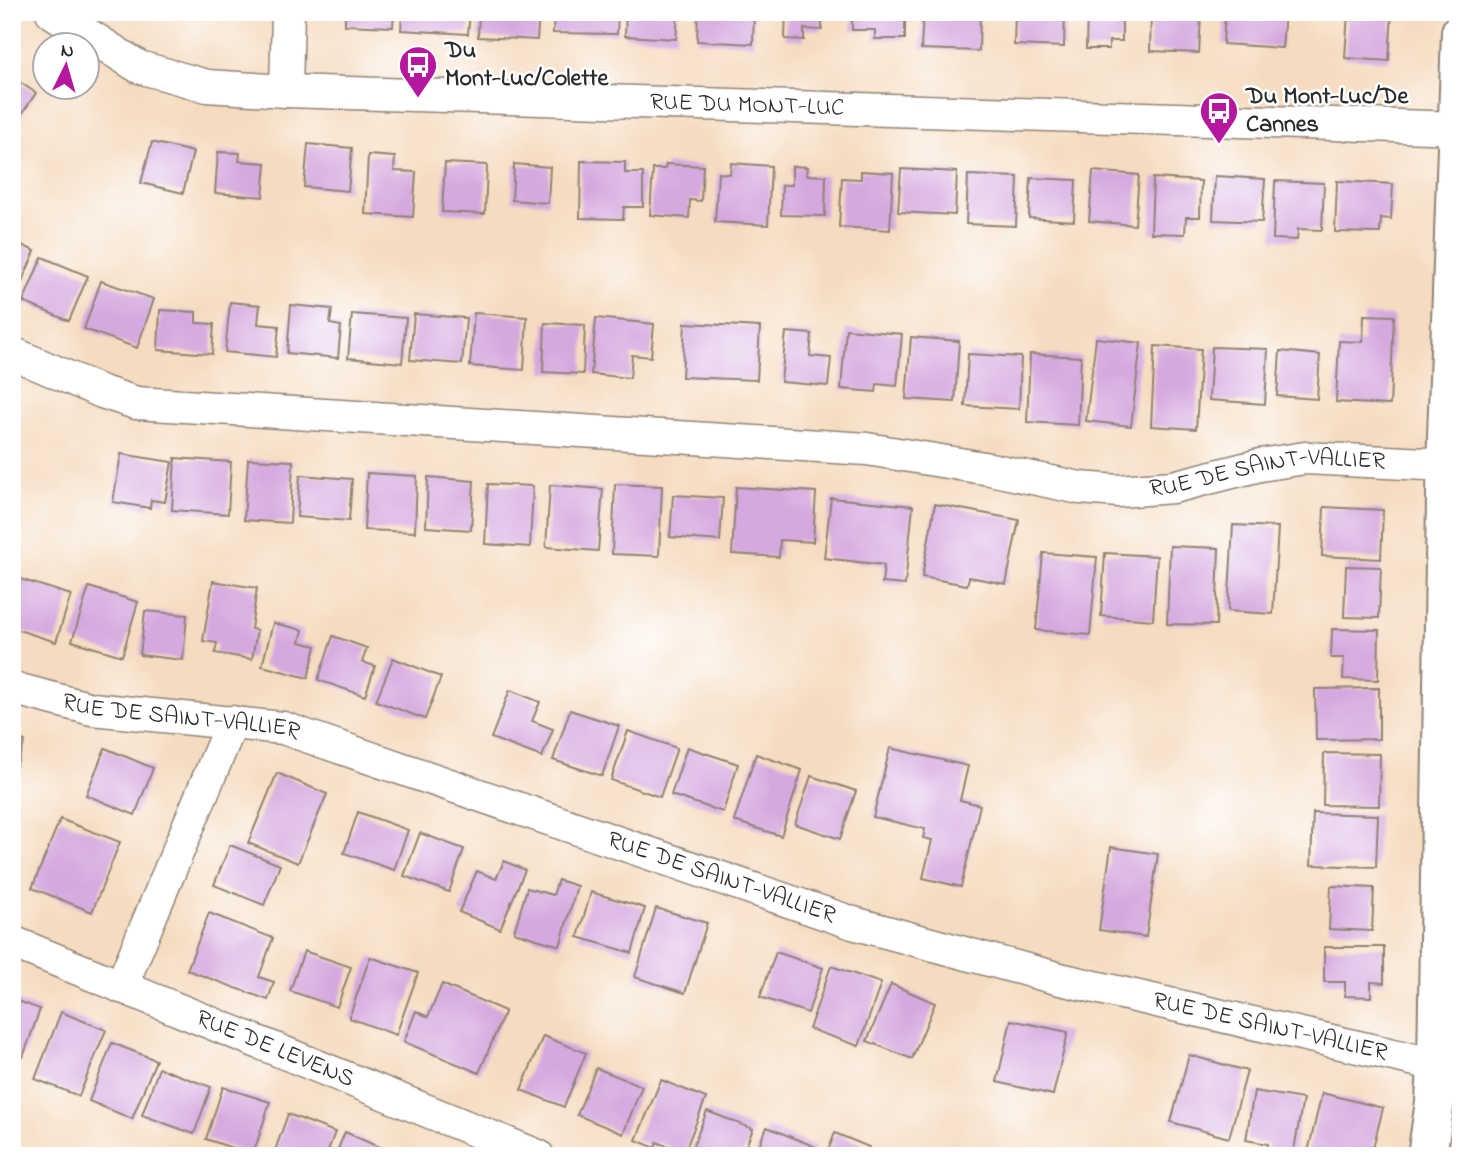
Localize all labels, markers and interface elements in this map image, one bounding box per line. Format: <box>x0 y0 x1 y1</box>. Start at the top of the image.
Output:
north arrow <box>32 32 102 102</box>
place label: Du Mont-Luc/Colette <box>444 34 609 97</box>
text: N <box>60 38 75 66</box>
bus stop icon: Du Mont-Luc/Colette <box>397 44 439 99</box>
place label: Du Mont-Luc/De Cannes <box>1245 80 1409 143</box>
street label: RUE DU MONT-LUC <box>649 85 845 126</box>
bus stop icon: Du Mont-Luc/De Cannes <box>1198 90 1240 145</box>
street label: RUE DE SAINT-VALLIER <box>1148 440 1387 506</box>
street label: RUE DE SAINT-VALLIER <box>58 684 305 750</box>
street label: RUE DE SAINT-VALLIER <box>603 823 841 934</box>
street label: RUE DE SAINT-VALLIER <box>1150 983 1391 1071</box>
street label: RUE DE LEVENS <box>191 1001 359 1097</box>

